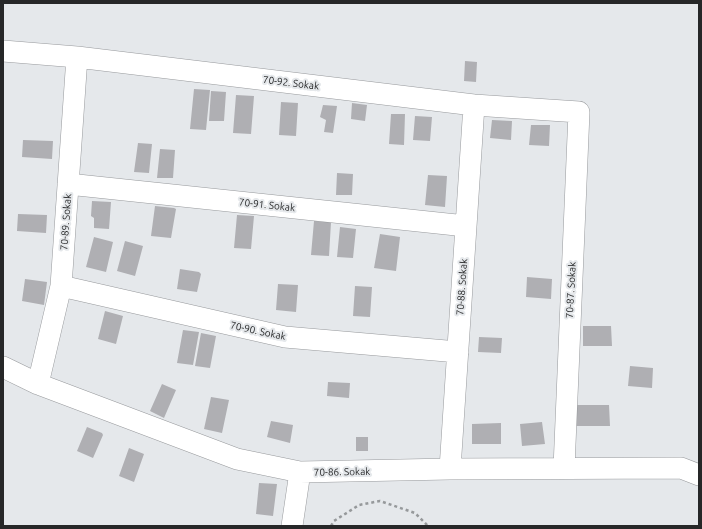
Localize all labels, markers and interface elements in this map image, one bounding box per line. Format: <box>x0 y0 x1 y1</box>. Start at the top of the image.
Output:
street label: 70-92. Sokak <box>262 74 320 92</box>
street label: 70-89. Sokak <box>58 193 74 251</box>
street label: 70-91. Sokak <box>238 196 296 214</box>
street label: 70-88. Sokak <box>454 258 470 316</box>
street label: 70-87. Sokak <box>564 261 578 319</box>
street label: 70-90. Sokak <box>229 319 287 343</box>
street label: 70-86. Sokak <box>314 466 370 478</box>

